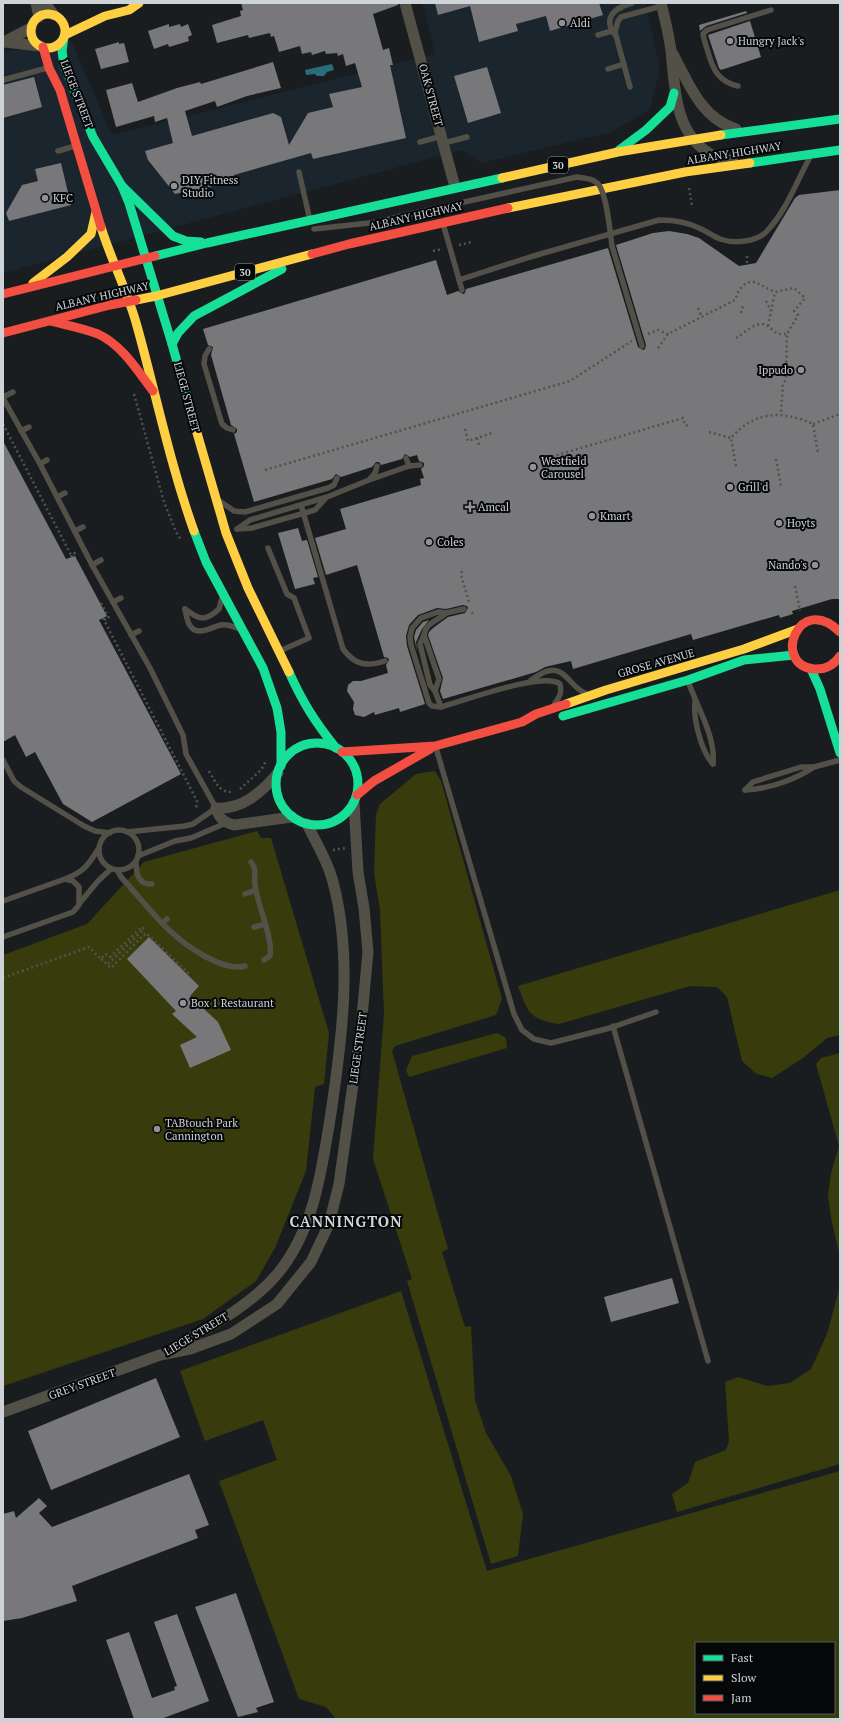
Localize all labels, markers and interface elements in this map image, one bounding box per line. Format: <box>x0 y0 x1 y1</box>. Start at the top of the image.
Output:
place label: Aldi <box>570 16 590 30</box>
marker: Aldi <box>557 18 567 28</box>
place label: Hungry Jack's <box>738 34 805 48</box>
marker: Hungry Jack's <box>725 36 735 46</box>
street label: LIEGE STREET <box>58 58 97 130</box>
street label: OAK STREET <box>416 62 446 128</box>
street label: ALBANY HIGHWAY <box>686 138 783 167</box>
road number: 30 <box>548 157 568 173</box>
place label: DIY Fitness Studio <box>182 173 239 200</box>
marker: DIY Fitness Studio <box>169 181 179 191</box>
place label: KFC <box>53 191 73 205</box>
marker: KFC <box>40 193 50 203</box>
street label: ALBANY HIGHWAY <box>368 198 465 234</box>
road number: 30 <box>235 264 255 280</box>
street label: ALBANY HIGHWAY <box>54 278 151 314</box>
street label: LIEGE STREET <box>171 360 203 434</box>
place label: Ippudo <box>758 363 793 377</box>
marker: Ippudo <box>796 365 806 375</box>
place label: Westfield Carousel <box>541 454 587 481</box>
marker: Westfield Carousel <box>528 462 538 472</box>
place label: Grill'd <box>738 480 768 494</box>
marker: Grill'd <box>725 482 735 492</box>
place label: Amcal <box>478 500 509 514</box>
marker: Amcal <box>465 502 475 512</box>
place label: Kmart <box>600 509 630 523</box>
marker: Kmart <box>587 511 597 521</box>
place label: Hoyts <box>787 516 816 530</box>
marker: Hoyts <box>774 518 784 528</box>
place label: Coles <box>437 535 464 549</box>
marker: Coles <box>424 537 434 547</box>
place label: Nando's <box>768 558 807 572</box>
marker: Nando's <box>810 560 820 570</box>
street label: GROSE AVENUE <box>616 645 696 681</box>
place label: Box 1 Restaurant <box>191 996 274 1010</box>
marker: Box 1 Restaurant <box>178 998 188 1008</box>
street label: LIEGE STREET <box>346 1011 370 1085</box>
place label: TABtouch Park Cannington <box>165 1116 238 1143</box>
marker: TABtouch Park Cannington <box>152 1124 162 1134</box>
district label: CANNINGTON <box>289 1211 403 1231</box>
street label: LIEGE STREET <box>161 1309 231 1359</box>
street label: GREY STREET <box>47 1365 117 1403</box>
legend <box>695 1642 835 1714</box>
text: Fast <box>731 1650 754 1665</box>
text: Slow <box>731 1670 757 1685</box>
text: Jam <box>731 1690 752 1705</box>

